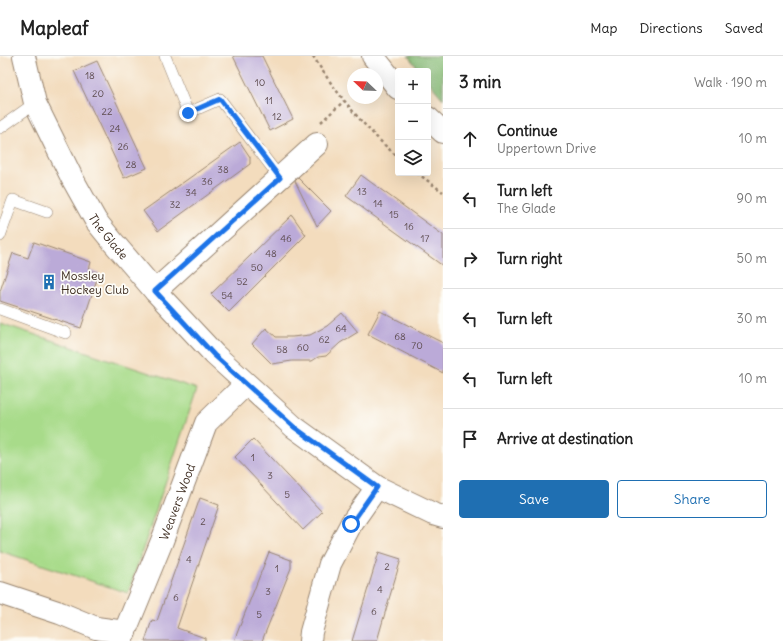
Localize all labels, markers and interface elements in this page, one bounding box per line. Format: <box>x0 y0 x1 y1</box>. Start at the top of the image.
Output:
text: Mapleaf <box>20 16 89 40</box>
text: Map <box>590 19 617 37</box>
text: Directions <box>639 19 703 37</box>
text: Saved <box>725 19 763 37</box>
north arrow <box>347 68 383 104</box>
map controls <box>395 68 431 176</box>
button: + <box>395 68 431 104</box>
house number: 18 <box>85 69 95 82</box>
text: 3 min <box>459 71 501 93</box>
text: Walk · 190 m <box>694 74 767 91</box>
house number: 10 <box>255 76 265 89</box>
house number: 20 <box>92 87 104 100</box>
house number: 11 <box>265 94 273 107</box>
route end <box>179 104 197 122</box>
button: − <box>395 104 431 140</box>
house number: 22 <box>102 105 113 118</box>
house number: 12 <box>272 110 282 123</box>
text: Continue <box>497 121 558 140</box>
house number: 24 <box>109 122 121 135</box>
icon: ahead <box>459 128 481 150</box>
text: 10 m <box>739 130 767 147</box>
house number: 26 <box>117 140 129 153</box>
button: layers <box>395 140 431 176</box>
text: Uppertown Drive <box>497 140 596 157</box>
house number: 28 <box>125 158 137 171</box>
house number: 38 <box>217 163 229 176</box>
house number: 36 <box>201 175 213 188</box>
text: Turn left <box>497 181 552 200</box>
house number: 13 <box>357 185 367 198</box>
house number: 34 <box>185 186 197 199</box>
icon: left <box>459 188 481 210</box>
text: 90 m <box>736 190 767 207</box>
house number: 14 <box>373 197 383 210</box>
house number: 32 <box>169 198 181 211</box>
text: The Glade <box>497 200 556 217</box>
house number: 15 <box>389 208 399 221</box>
street label: The Glade <box>86 211 132 262</box>
house number: 16 <box>404 220 414 233</box>
house number: 46 <box>280 232 292 245</box>
house number: 17 <box>421 232 430 245</box>
house number: 48 <box>265 247 277 260</box>
icon: right <box>459 248 481 270</box>
text: Turn right <box>497 249 562 268</box>
text: 50 m <box>736 250 767 267</box>
house number: 50 <box>251 261 263 274</box>
place label: Mossley Hockey Club <box>61 268 129 297</box>
building icon: Mossley Hockey Club <box>40 273 58 291</box>
house number: 52 <box>236 275 248 288</box>
house number: 54 <box>221 289 233 302</box>
icon: left <box>459 308 481 330</box>
text: Turn left <box>497 309 552 328</box>
text: 30 m <box>737 310 767 327</box>
house number: 64 <box>335 322 347 335</box>
house number: 68 <box>394 330 406 343</box>
house number: 62 <box>318 333 330 346</box>
house number: 70 <box>411 339 423 352</box>
house number: 60 <box>297 341 309 354</box>
house number: 58 <box>276 343 288 356</box>
icon: left <box>459 368 481 390</box>
text: Turn left <box>497 369 552 388</box>
text: 10 m <box>739 370 767 387</box>
icon: arrive <box>459 428 481 450</box>
text: Arrive at destination <box>497 429 633 448</box>
house number: 1 <box>251 451 255 464</box>
street label: Weavers Wood <box>156 461 198 542</box>
house number: 3 <box>267 469 273 482</box>
button: Save <box>459 480 609 518</box>
button: Share <box>617 480 767 518</box>
house number: 5 <box>284 488 290 501</box>
house number: 2 <box>200 515 206 528</box>
route start <box>342 515 360 533</box>
house number: 4 <box>186 553 192 566</box>
house number: 2 <box>384 560 390 573</box>
house number: 1 <box>275 562 279 575</box>
house number: 4 <box>377 583 383 596</box>
house number: 3 <box>265 585 271 598</box>
house number: 6 <box>173 591 179 604</box>
house number: 6 <box>371 605 377 618</box>
house number: 5 <box>256 608 262 621</box>

